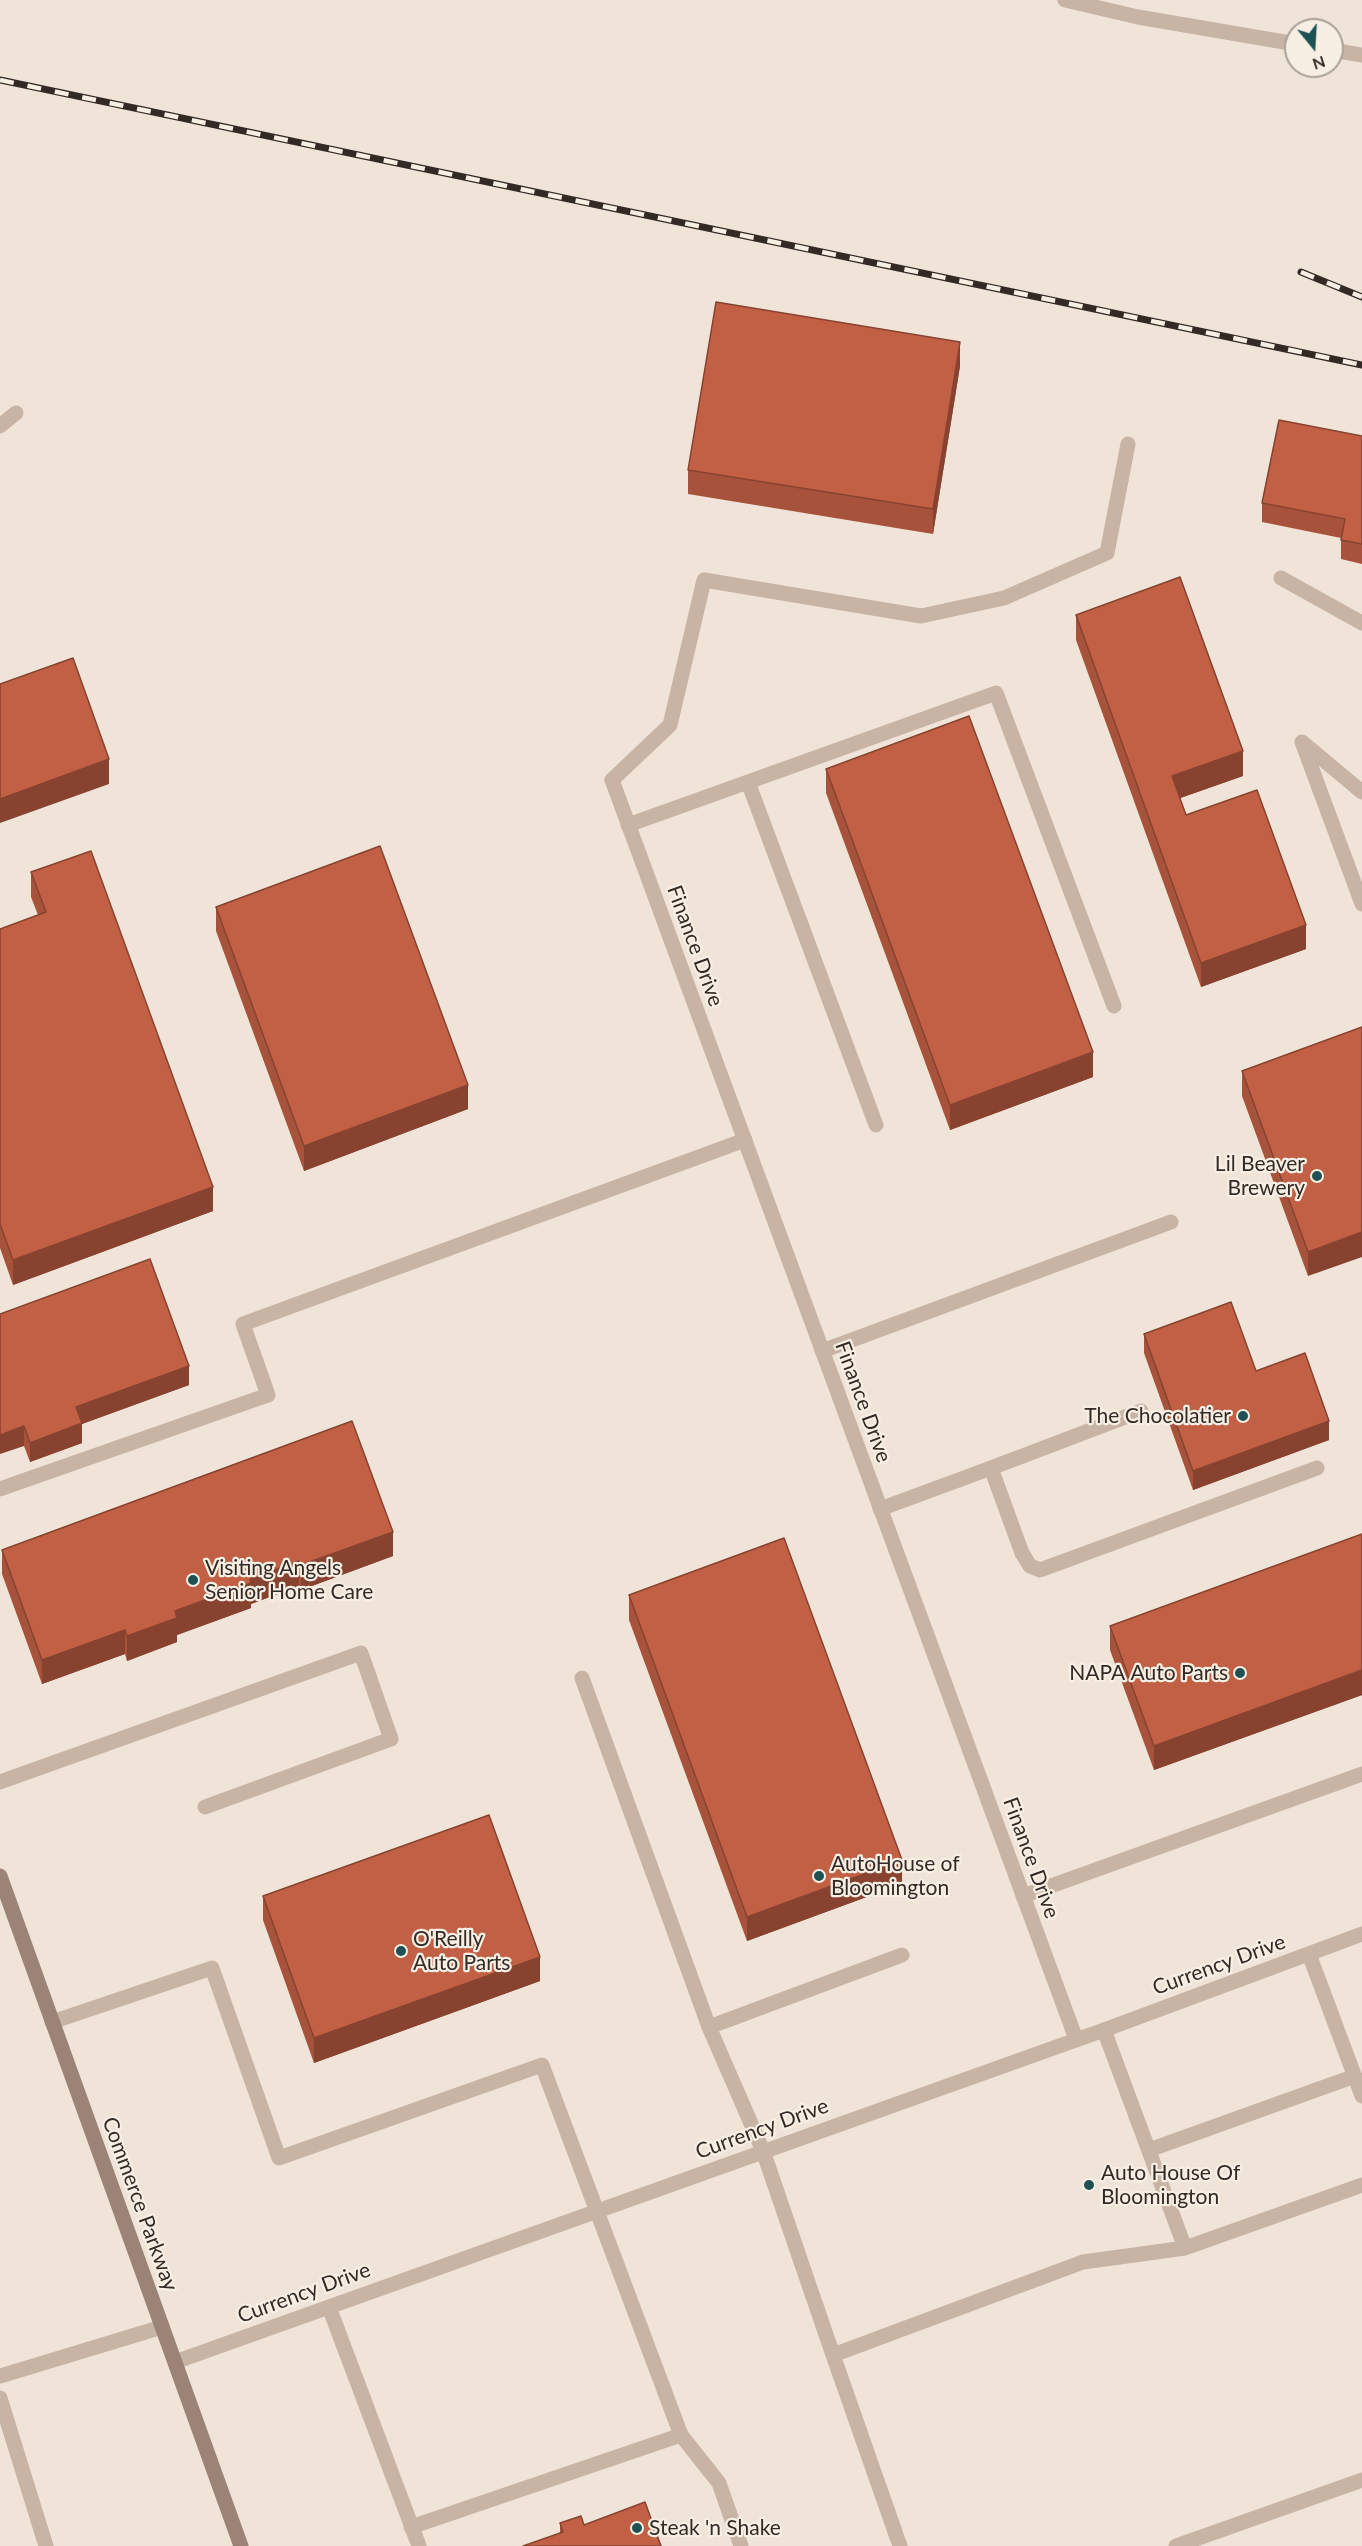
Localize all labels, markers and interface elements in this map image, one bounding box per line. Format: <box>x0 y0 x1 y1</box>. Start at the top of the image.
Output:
north arrow <box>1284 18 1344 78</box>
text: N <box>1310 53 1328 75</box>
street label: Finance Drive <box>661 882 729 1010</box>
place label: Lil Beaver Brewery <box>1215 1151 1305 1201</box>
marker: Lil Beaver Brewery <box>1310 1169 1324 1183</box>
street label: Finance Drive <box>829 1338 897 1466</box>
place label: The Chocolatier <box>1084 1403 1231 1429</box>
marker: The Chocolatier <box>1236 1409 1250 1423</box>
place label: Visiting Angels Senior Home Care <box>205 1555 373 1605</box>
marker: Visiting Angels Senior Home Care <box>186 1573 200 1587</box>
place label: NAPA Auto Parts <box>1069 1660 1228 1686</box>
marker: NAPA Auto Parts <box>1233 1666 1247 1680</box>
street label: Finance Drive <box>997 1794 1065 1922</box>
place label: AutoHouse of Bloomington <box>831 1851 960 1901</box>
marker: AutoHouse of Bloomington <box>812 1869 826 1883</box>
place label: O'Reilly Auto Parts <box>413 1926 510 1976</box>
street label: Currency Drive <box>1149 1929 1289 2001</box>
marker: O'Reilly Auto Parts <box>394 1944 408 1958</box>
street label: Currency Drive <box>692 2093 832 2165</box>
street label: Commerce Parkway <box>97 2114 183 2294</box>
place label: Auto House Of Bloomington <box>1101 2160 1240 2210</box>
marker: Auto House Of Bloomington <box>1082 2178 1096 2192</box>
street label: Currency Drive <box>234 2257 374 2329</box>
place label: Steak 'n Shake <box>649 2515 781 2541</box>
marker: Steak 'n Shake <box>630 2521 644 2535</box>

